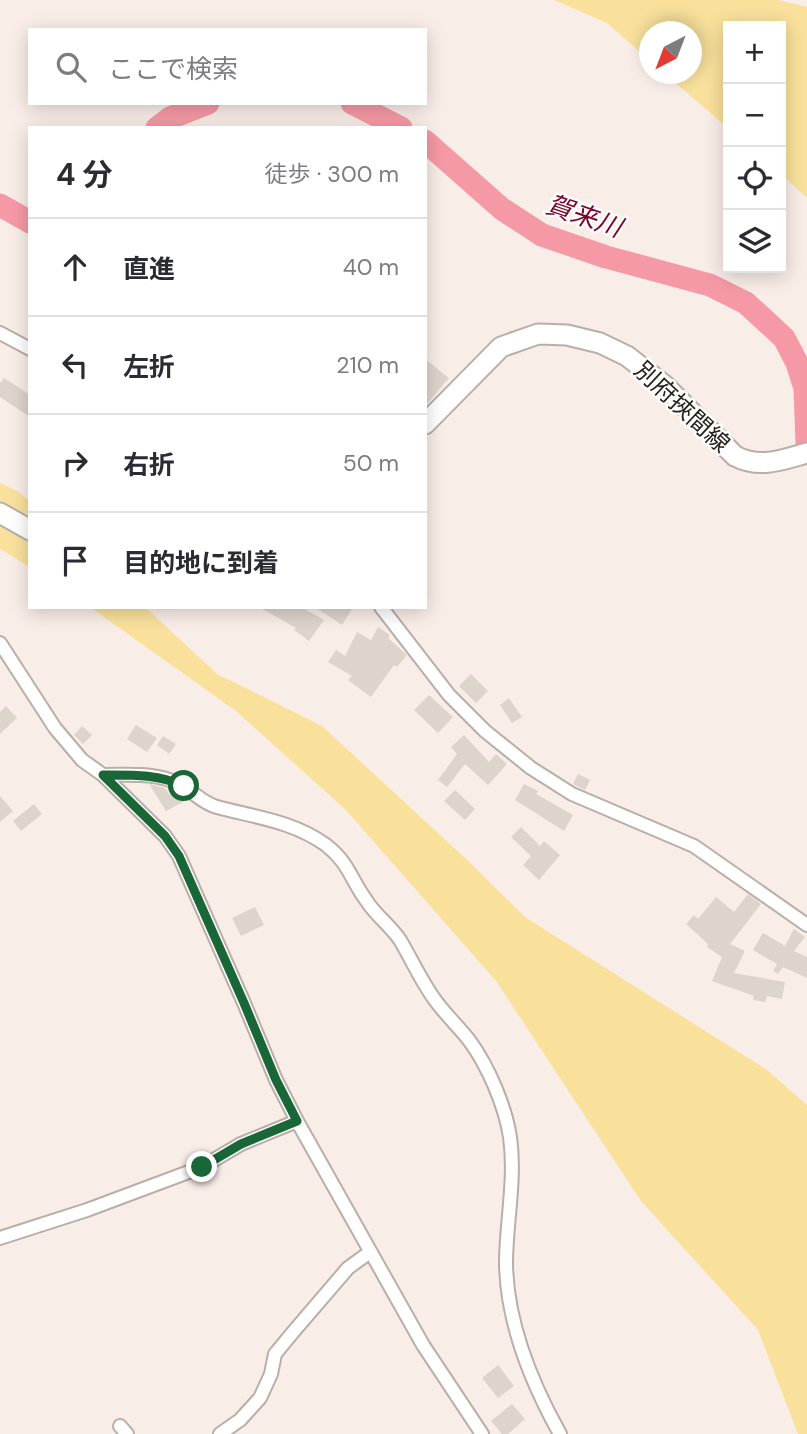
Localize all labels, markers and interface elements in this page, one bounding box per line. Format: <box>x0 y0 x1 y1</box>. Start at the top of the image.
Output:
north arrow <box>639 21 702 84</box>
map controls <box>723 21 786 273</box>
button: + <box>723 21 786 84</box>
search box <box>28 28 427 105</box>
icon: search <box>52 48 90 86</box>
text: ここで検索 <box>108 52 238 86</box>
button: − <box>723 84 786 147</box>
button: locate <box>723 147 786 210</box>
text: 4 分 <box>56 155 113 194</box>
text: 徒歩 · 300 m <box>265 159 399 189</box>
water label: 賀来川 <box>542 187 629 246</box>
button: layers <box>723 210 786 273</box>
icon: ahead <box>56 248 94 286</box>
text: 直進 <box>123 252 175 286</box>
text: 40 m <box>343 252 399 282</box>
icon: left <box>56 346 94 384</box>
text: 左折 <box>123 350 175 384</box>
text: 210 m <box>336 350 399 380</box>
street label: 別府挾間線 <box>628 354 737 459</box>
icon: right <box>56 444 94 482</box>
text: 右折 <box>123 448 175 482</box>
text: 50 m <box>343 448 399 478</box>
icon: arrive <box>56 542 94 580</box>
text: 目的地に到着 <box>123 546 279 580</box>
route start <box>168 770 199 801</box>
route end <box>186 1151 217 1182</box>

